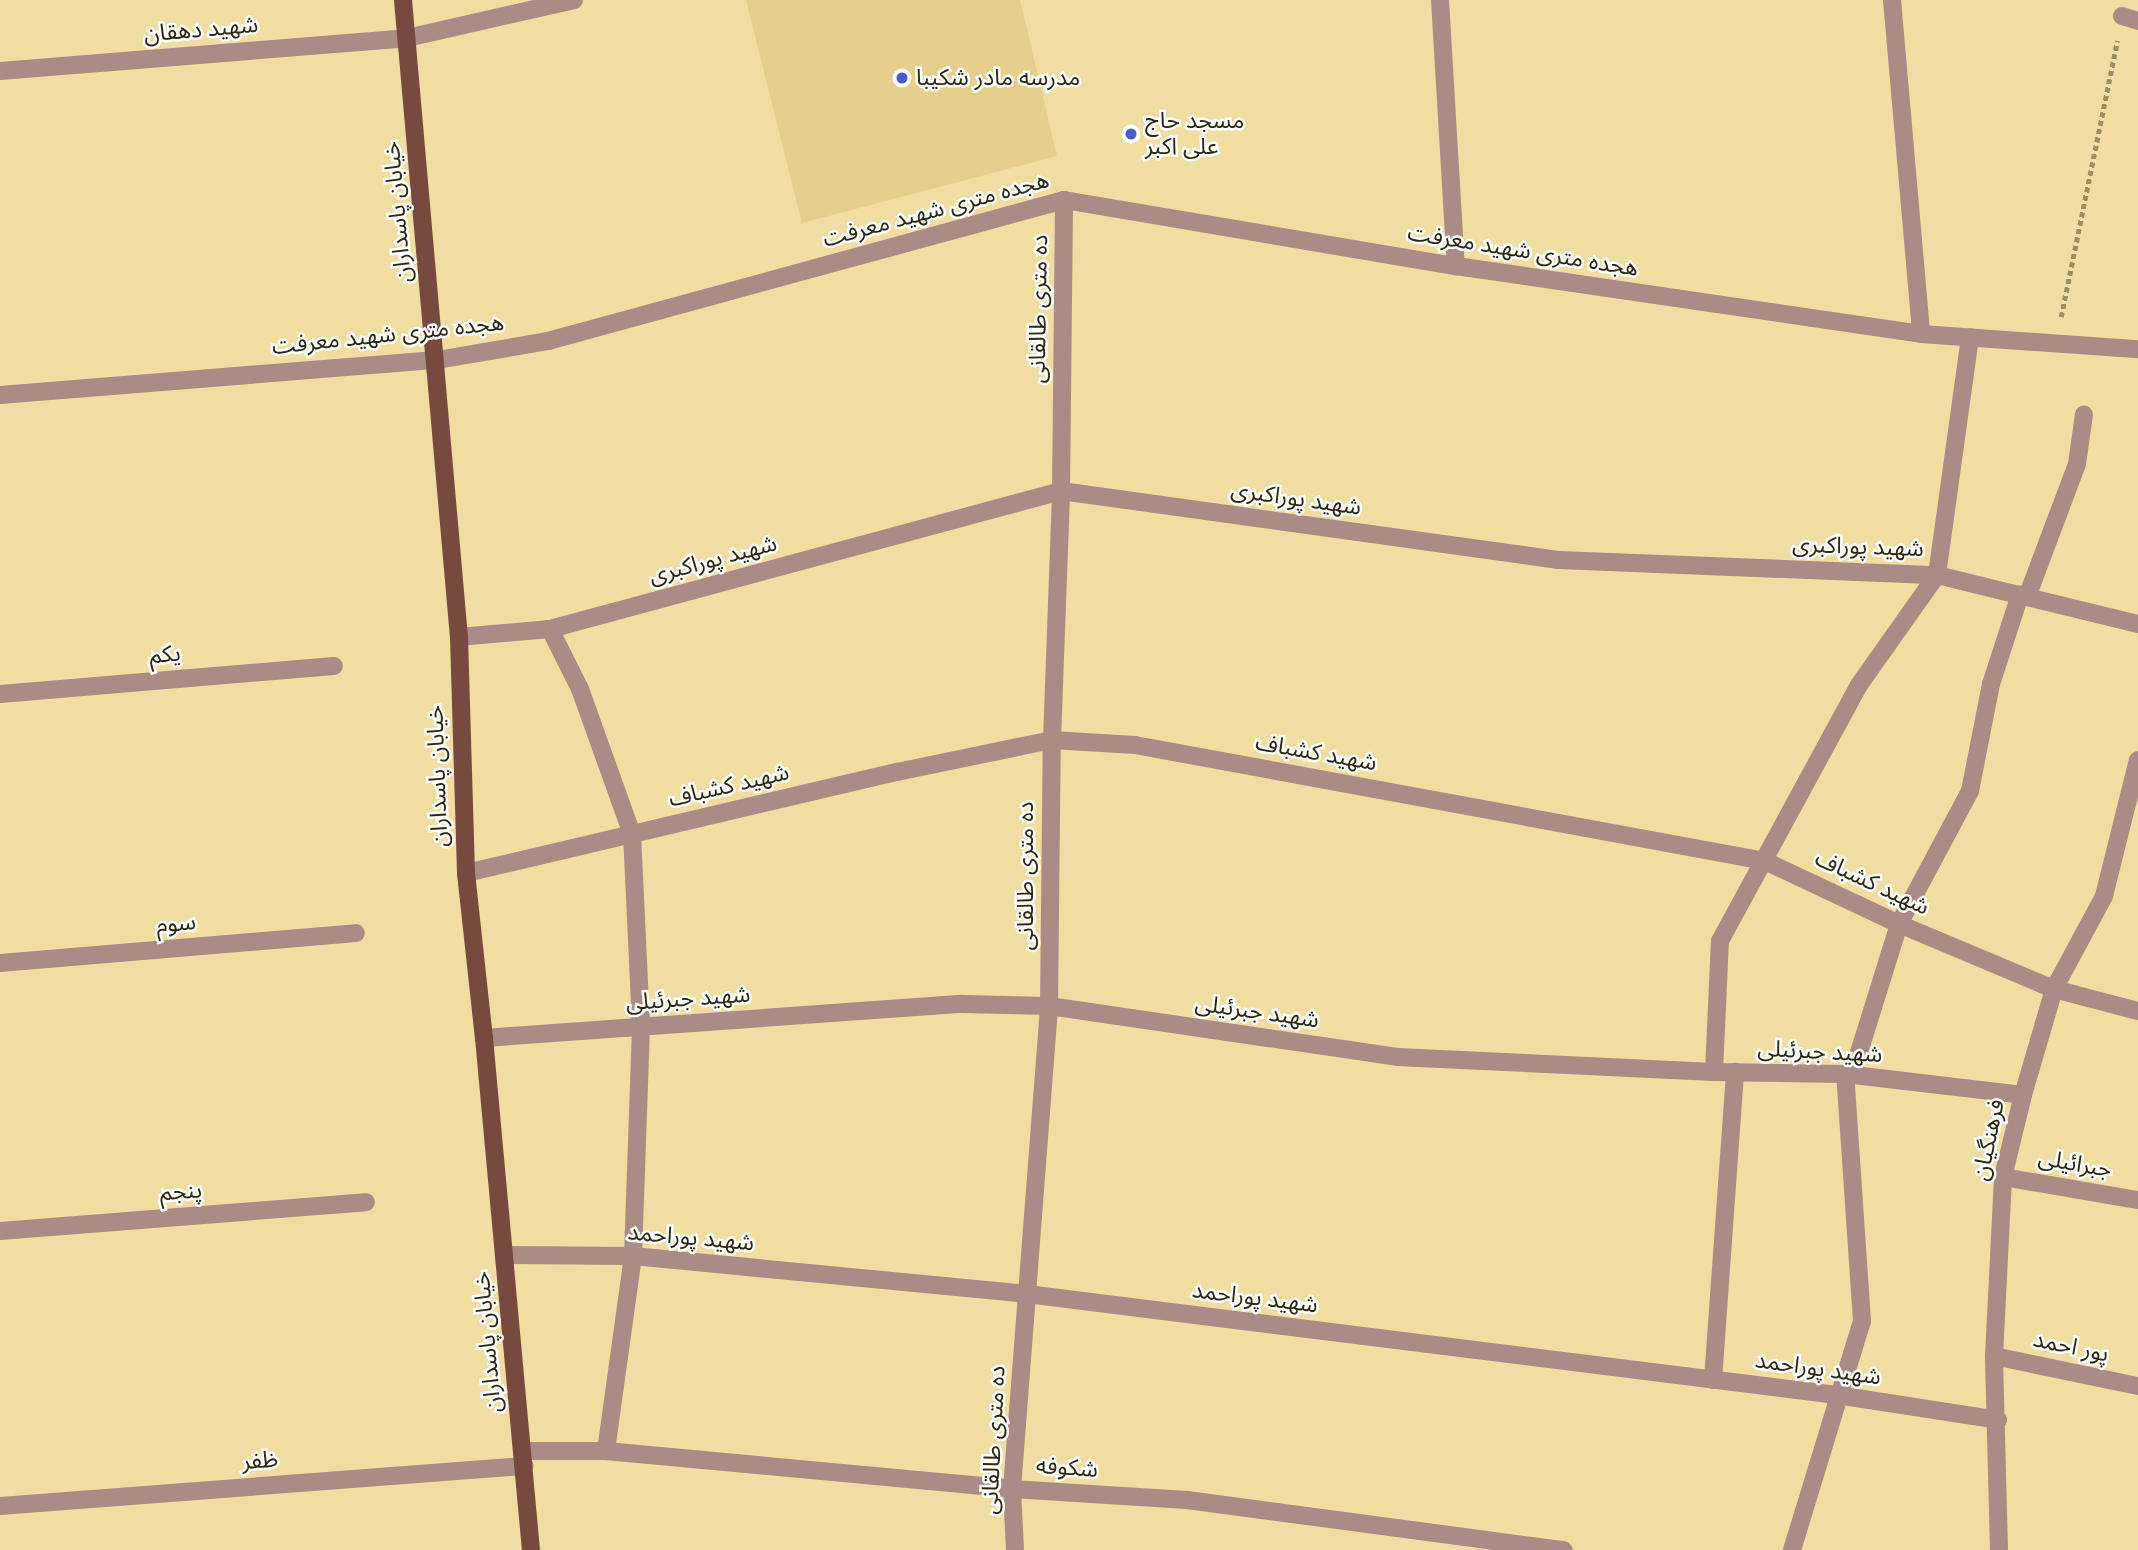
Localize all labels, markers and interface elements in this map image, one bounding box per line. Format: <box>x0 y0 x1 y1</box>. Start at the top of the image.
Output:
street label: شهید دهقان <box>143 11 259 49</box>
place label: مدرسه مادر شکیبا <box>916 64 1080 92</box>
marker: مدرسه مادر شکیبا <box>894 70 910 86</box>
place label: مسجد حاج علی اکبر <box>1145 107 1244 161</box>
marker: مسجد حاج علی اکبر <box>1123 126 1139 142</box>
street label: خیابان پاسداران <box>378 140 418 284</box>
street label: هجده متری شهید معرفت <box>820 167 1052 253</box>
street label: هجده متری شهید معرفت <box>1406 219 1640 283</box>
street label: ده متری طالقانی <box>1024 234 1054 384</box>
street label: هجده متری شهید معرفت <box>271 309 505 361</box>
street label: شهید پوراکبری <box>1229 476 1363 522</box>
street label: شهید پوراکبری <box>646 530 780 590</box>
street label: شهید پوراکبری <box>1792 531 1924 563</box>
street label: یکم <box>148 640 182 670</box>
street label: خیابان پاسداران <box>422 705 454 847</box>
street label: شهید کشباف <box>1253 729 1379 777</box>
street label: شهید کشباف <box>666 759 792 813</box>
street label: ده متری طالقانی <box>1012 802 1040 950</box>
street label: شهید کشباف <box>1811 845 1933 921</box>
street label: سوم <box>155 909 197 939</box>
street label: شهید جبرئیلی <box>625 981 751 1017</box>
street label: شهید جبرئیلی <box>1193 990 1321 1034</box>
street label: شهید جبرئیلی <box>1757 1035 1883 1069</box>
street label: فرهنگیان <box>1967 1097 2011 1183</box>
street label: جبرائیلی <box>2036 1144 2114 1184</box>
street label: پنجم <box>159 1177 203 1207</box>
street label: شهید پوراحمد <box>627 1219 755 1257</box>
street label: خیابان پاسداران <box>468 1270 508 1414</box>
street label: شهید پوراحمد <box>1190 1277 1320 1319</box>
street label: پور احمد <box>2031 1326 2111 1368</box>
street label: شهید پوراحمد <box>1753 1347 1883 1391</box>
street label: ده متری طالقانی <box>976 1365 1012 1515</box>
street label: ظفر <box>241 1446 279 1476</box>
street label: شکوفه <box>1035 1452 1099 1484</box>

